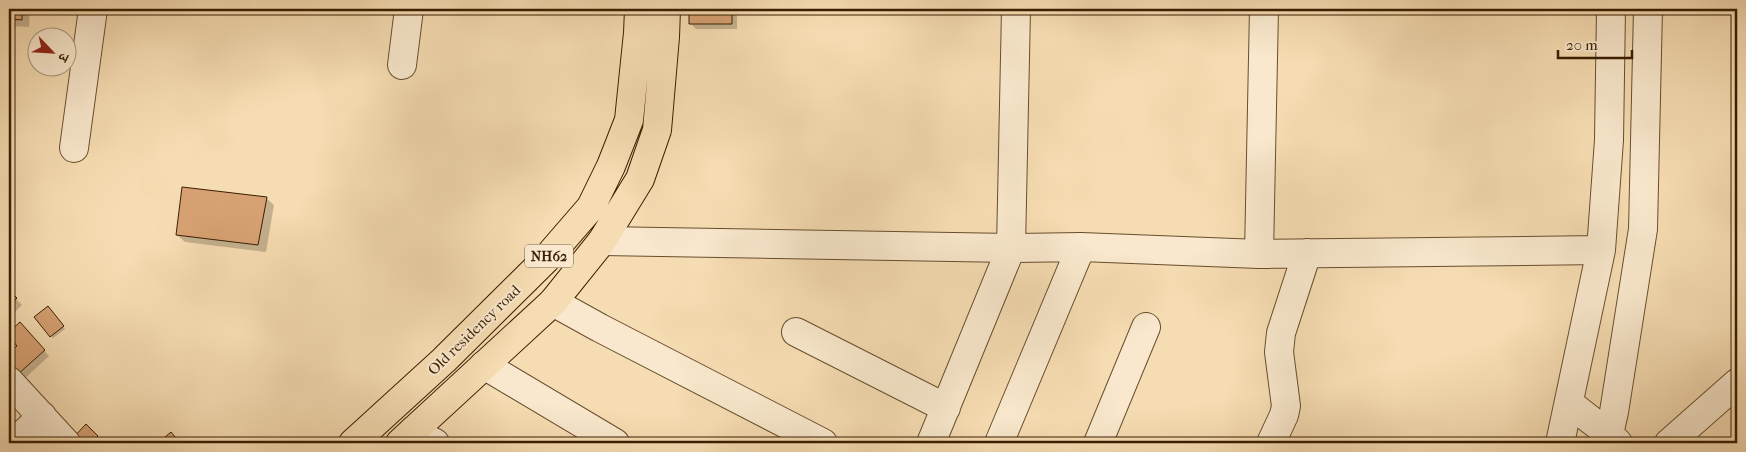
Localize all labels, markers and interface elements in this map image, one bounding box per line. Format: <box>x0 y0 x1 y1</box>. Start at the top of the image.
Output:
north arrow <box>28 28 78 78</box>
scale bar <box>1558 28 1632 60</box>
text: 20 m <box>1566 36 1598 54</box>
text: उ <box>54 50 73 65</box>
road number: NH62 <box>525 245 573 268</box>
street label: Old residency road <box>424 281 525 379</box>

